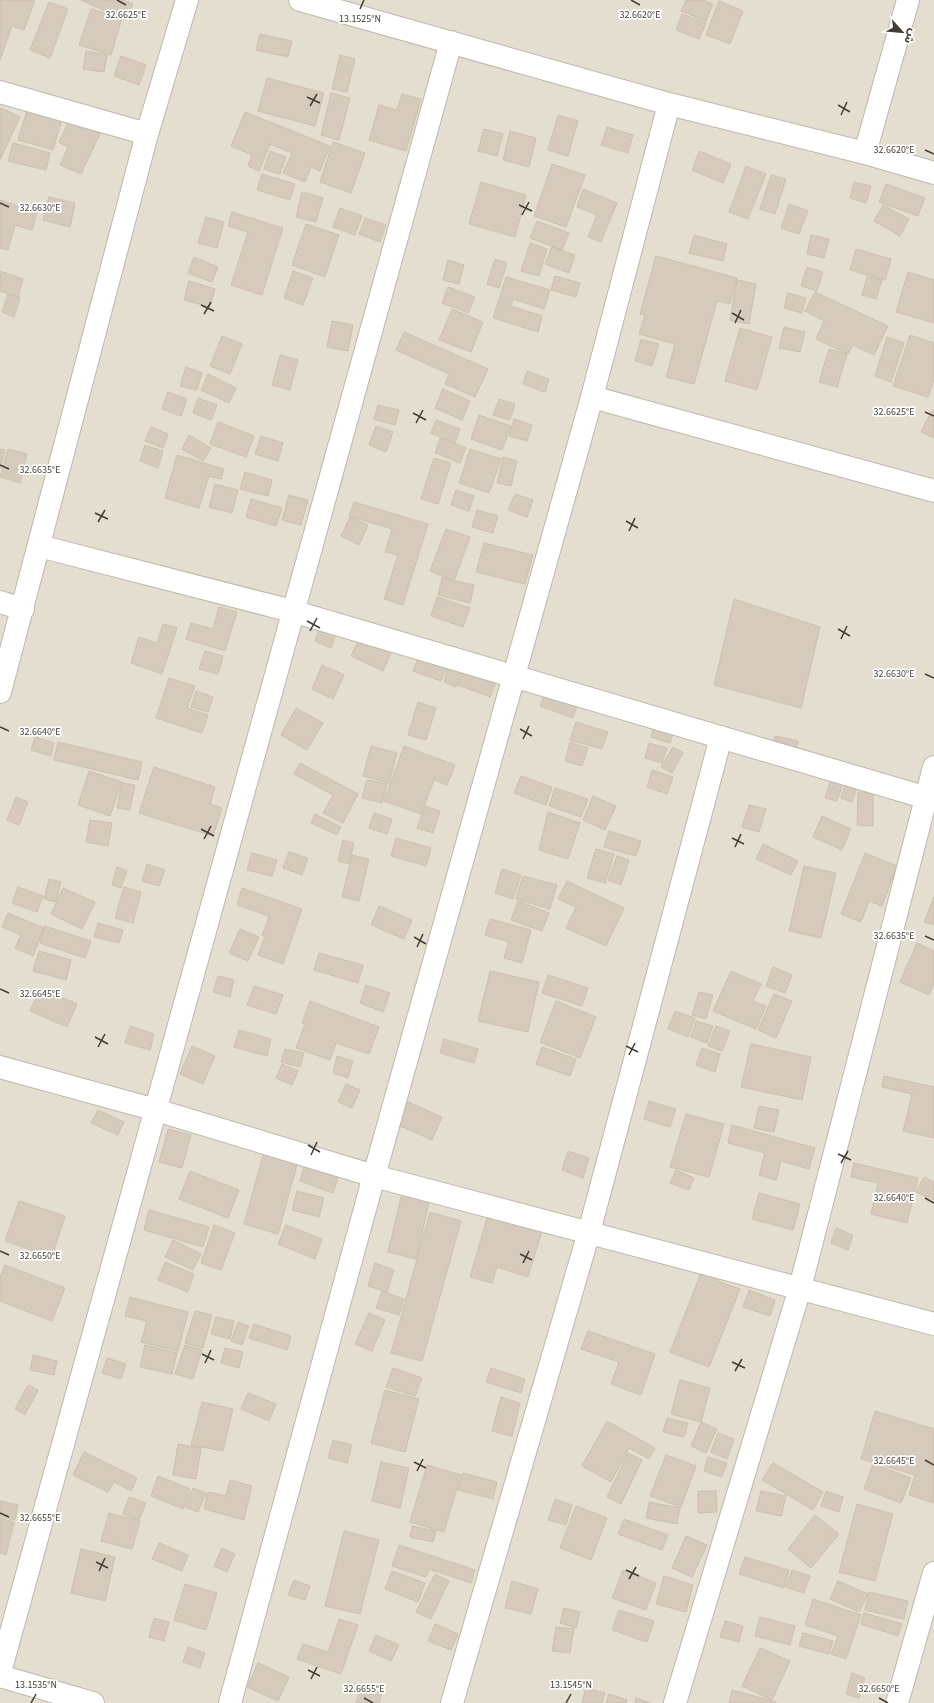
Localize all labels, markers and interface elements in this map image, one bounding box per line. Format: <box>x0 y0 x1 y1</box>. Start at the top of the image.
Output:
text: 32.6625°E <box>106 8 146 22</box>
text: 32.6620°E <box>620 8 660 22</box>
text: 13.1525°N <box>339 12 381 26</box>
north arrow <box>882 12 922 52</box>
text: ش <box>900 26 921 46</box>
text: 32.6620°E <box>874 143 914 157</box>
text: 32.6630°E <box>20 201 60 215</box>
text: 32.6625°E <box>874 405 914 419</box>
text: 32.6635°E <box>20 463 60 477</box>
text: 32.6630°E <box>874 667 914 681</box>
text: 32.6640°E <box>20 725 60 739</box>
text: 32.6635°E <box>874 929 914 943</box>
text: 32.6645°E <box>20 987 60 1001</box>
text: 32.6640°E <box>874 1191 914 1205</box>
text: 32.6650°E <box>20 1249 60 1263</box>
text: 32.6645°E <box>874 1454 914 1468</box>
text: 32.6655°E <box>20 1511 60 1525</box>
text: 13.1535°N <box>15 1678 57 1692</box>
text: 13.1545°N <box>550 1678 592 1692</box>
text: 32.6655°E <box>344 1682 384 1696</box>
text: 32.6650°E <box>859 1682 899 1696</box>

